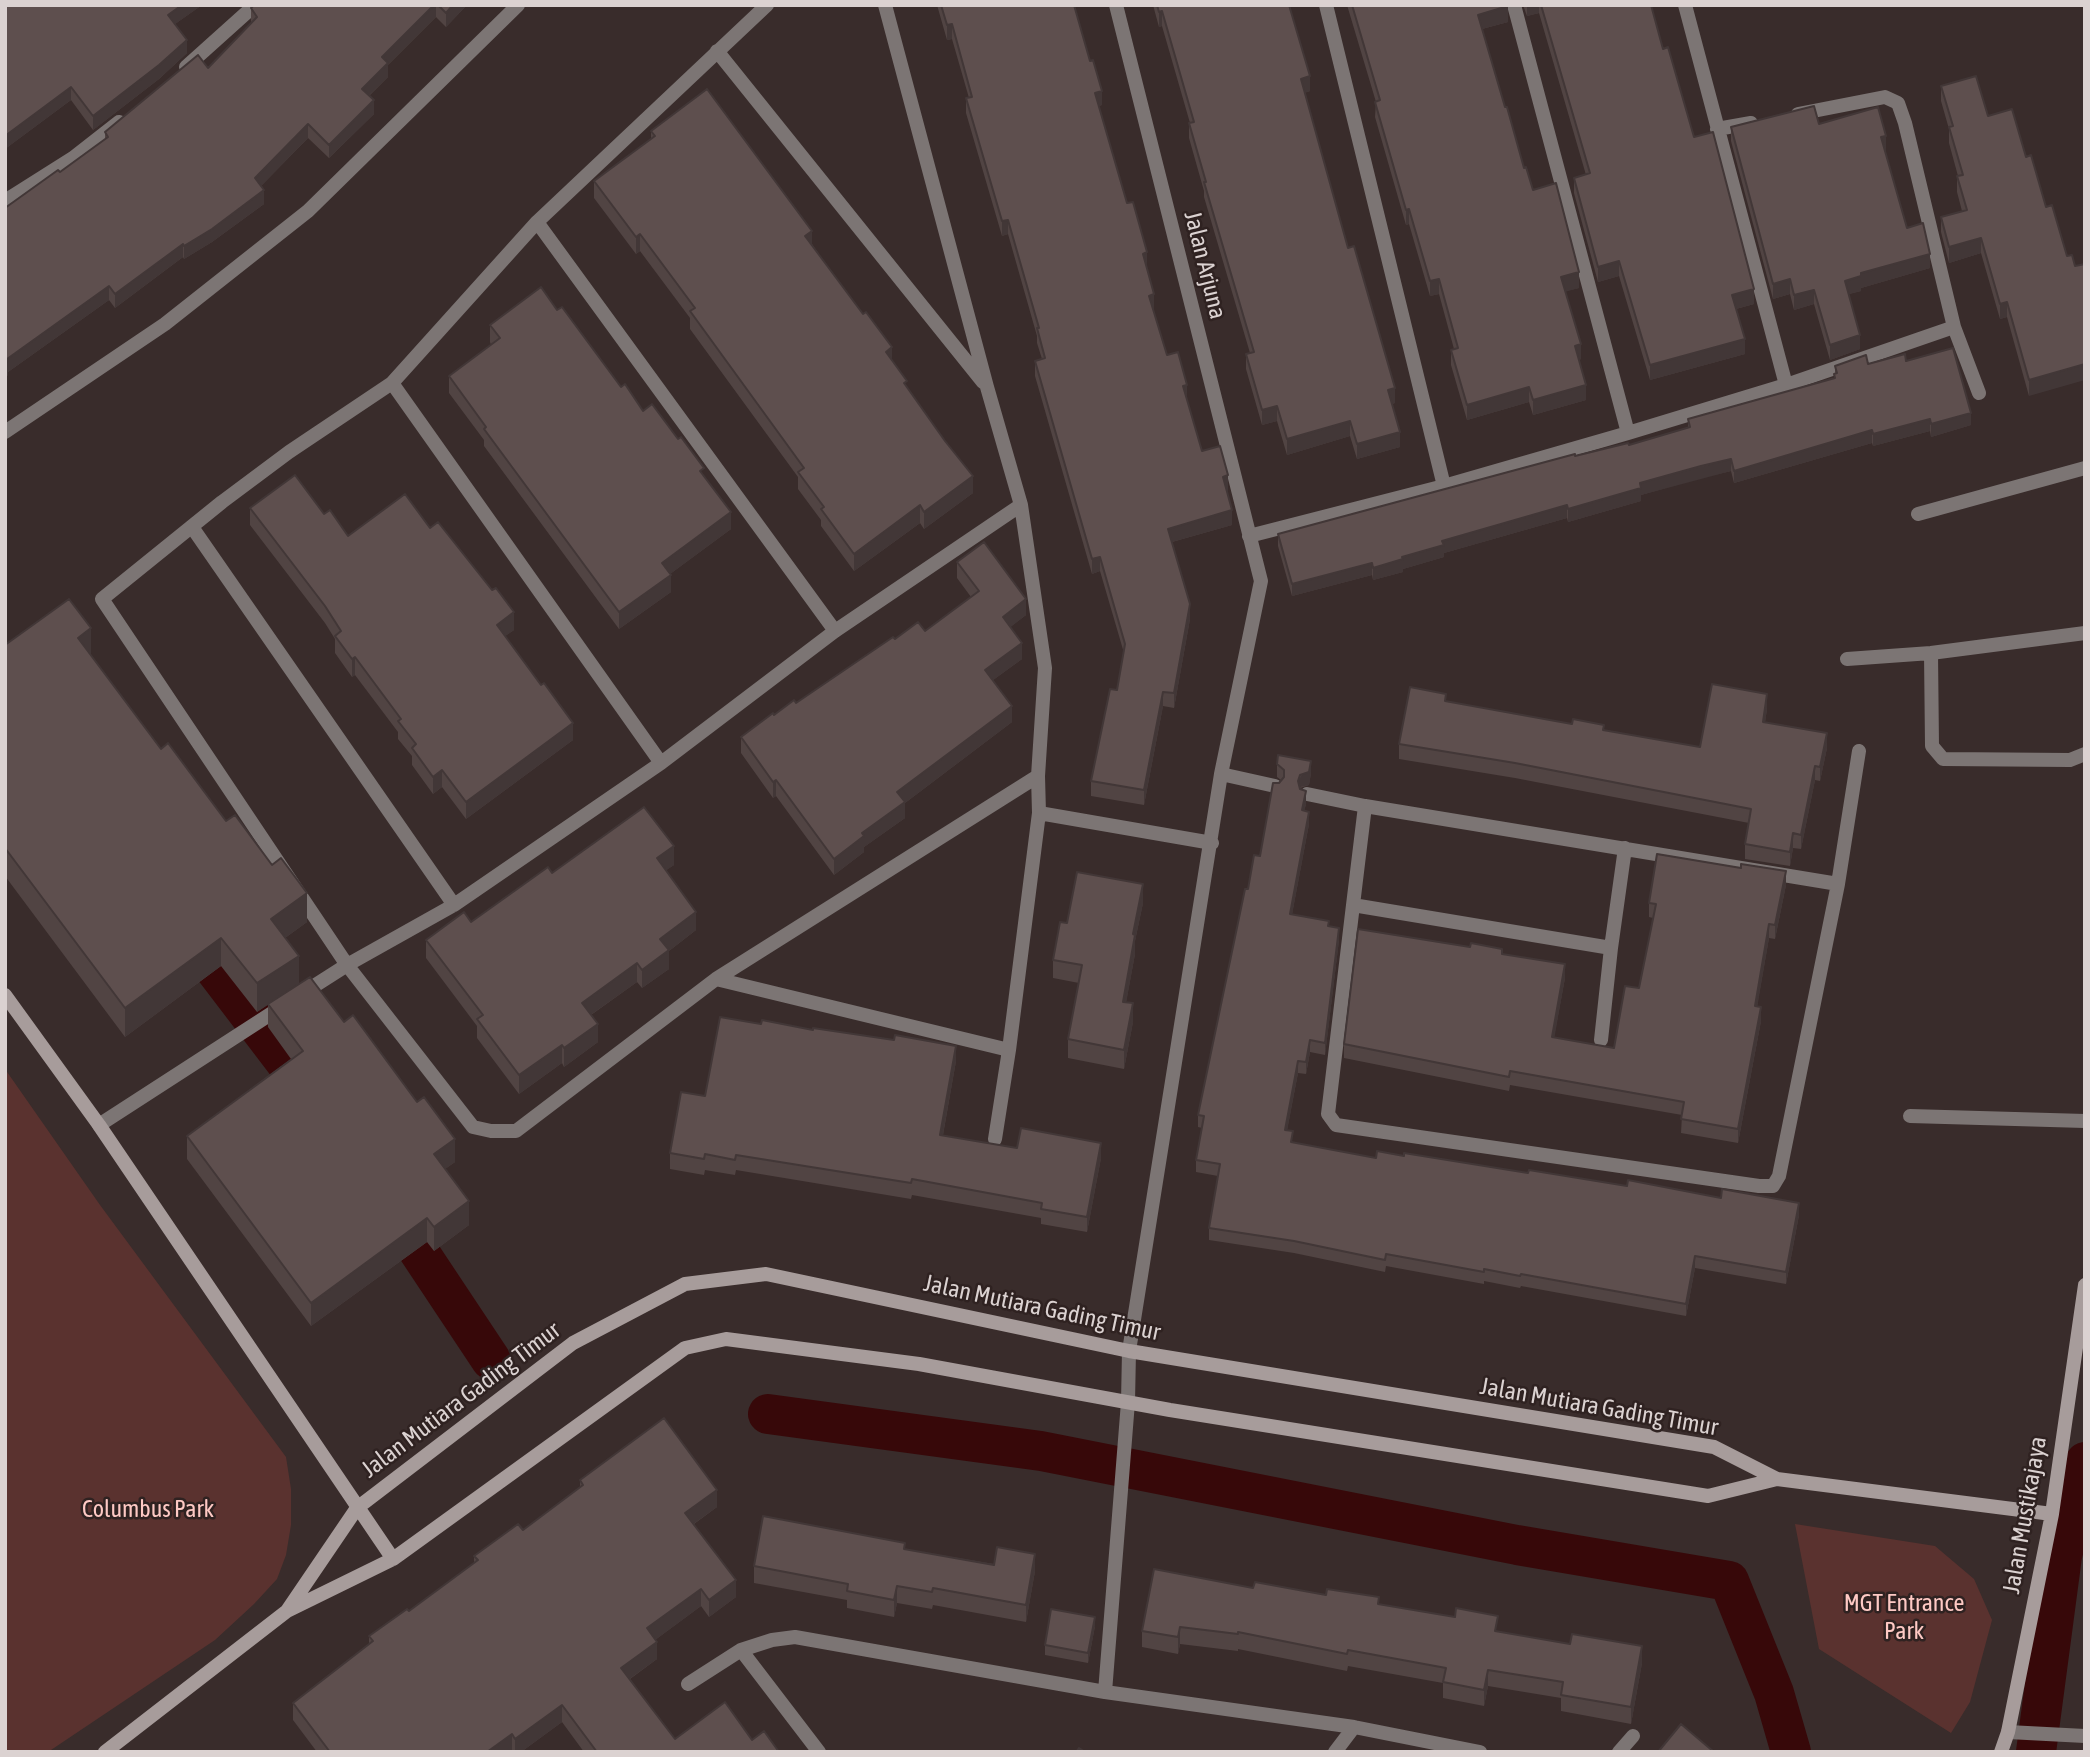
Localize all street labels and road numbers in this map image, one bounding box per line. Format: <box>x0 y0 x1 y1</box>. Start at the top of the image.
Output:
street label: Jalan Arjuna <box>1178 208 1232 322</box>
street label: Jalan Mutiara Gading Timur <box>921 1269 1163 1347</box>
street label: Jalan Mutiara Gading Timur <box>356 1316 566 1484</box>
street label: Jalan Mutiara Gading Timur <box>1478 1372 1720 1442</box>
street label: Jalan Mustikajaya <box>1997 1434 2053 1596</box>

